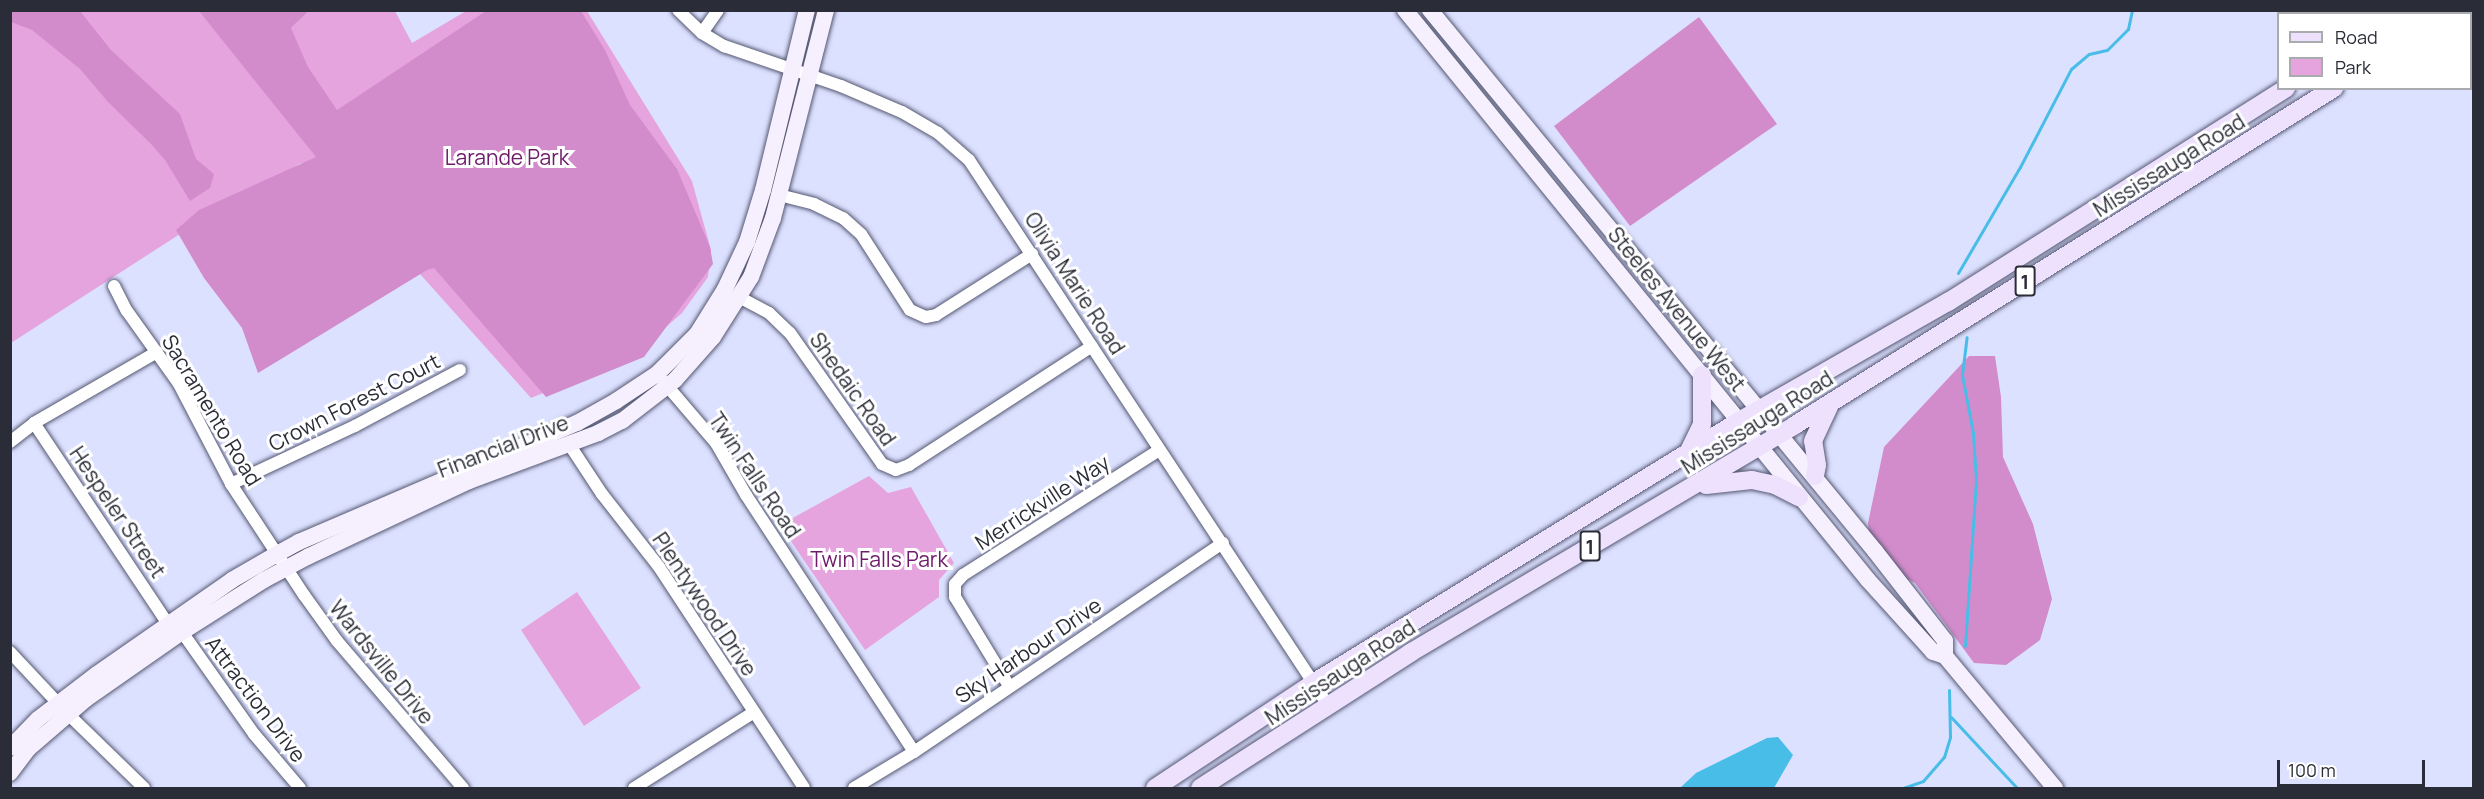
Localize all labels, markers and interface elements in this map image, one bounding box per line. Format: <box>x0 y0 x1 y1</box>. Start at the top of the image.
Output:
legend <box>2277 12 2472 90</box>
text: Road <box>2335 25 2378 49</box>
text: Park <box>2335 55 2371 79</box>
street label: Mississauga Road <box>2089 108 2249 222</box>
park label: Larande Park <box>445 144 569 170</box>
street label: Olivia Marie Road <box>1020 207 1130 359</box>
street label: Steeles Avenue West <box>1603 222 1751 396</box>
road number: 1 <box>2014 264 2036 298</box>
street label: Shedaic Road <box>805 328 901 450</box>
street label: Sacramento Road <box>157 330 267 490</box>
street label: Crown Forest Court <box>264 348 444 456</box>
street label: Mississauga Road <box>1677 365 1837 479</box>
street label: Twin Falls Road <box>704 408 806 542</box>
street label: Financial Drive <box>434 409 572 483</box>
street label: Hespeler Street <box>65 442 171 582</box>
street label: Merrickville Way <box>970 449 1114 555</box>
street label: Plentywood Drive <box>648 528 762 680</box>
road number: 1 <box>1580 529 1600 563</box>
park label: Twin Falls Park <box>810 546 948 572</box>
street label: Sky Harbour Drive <box>950 592 1106 708</box>
street label: Wardsville Drive <box>324 595 440 729</box>
street label: Mississauga Road <box>1260 614 1420 730</box>
street label: Attraction Drive <box>201 631 311 767</box>
scale bar <box>2280 748 2428 786</box>
text: 100 m <box>2288 758 2336 782</box>

